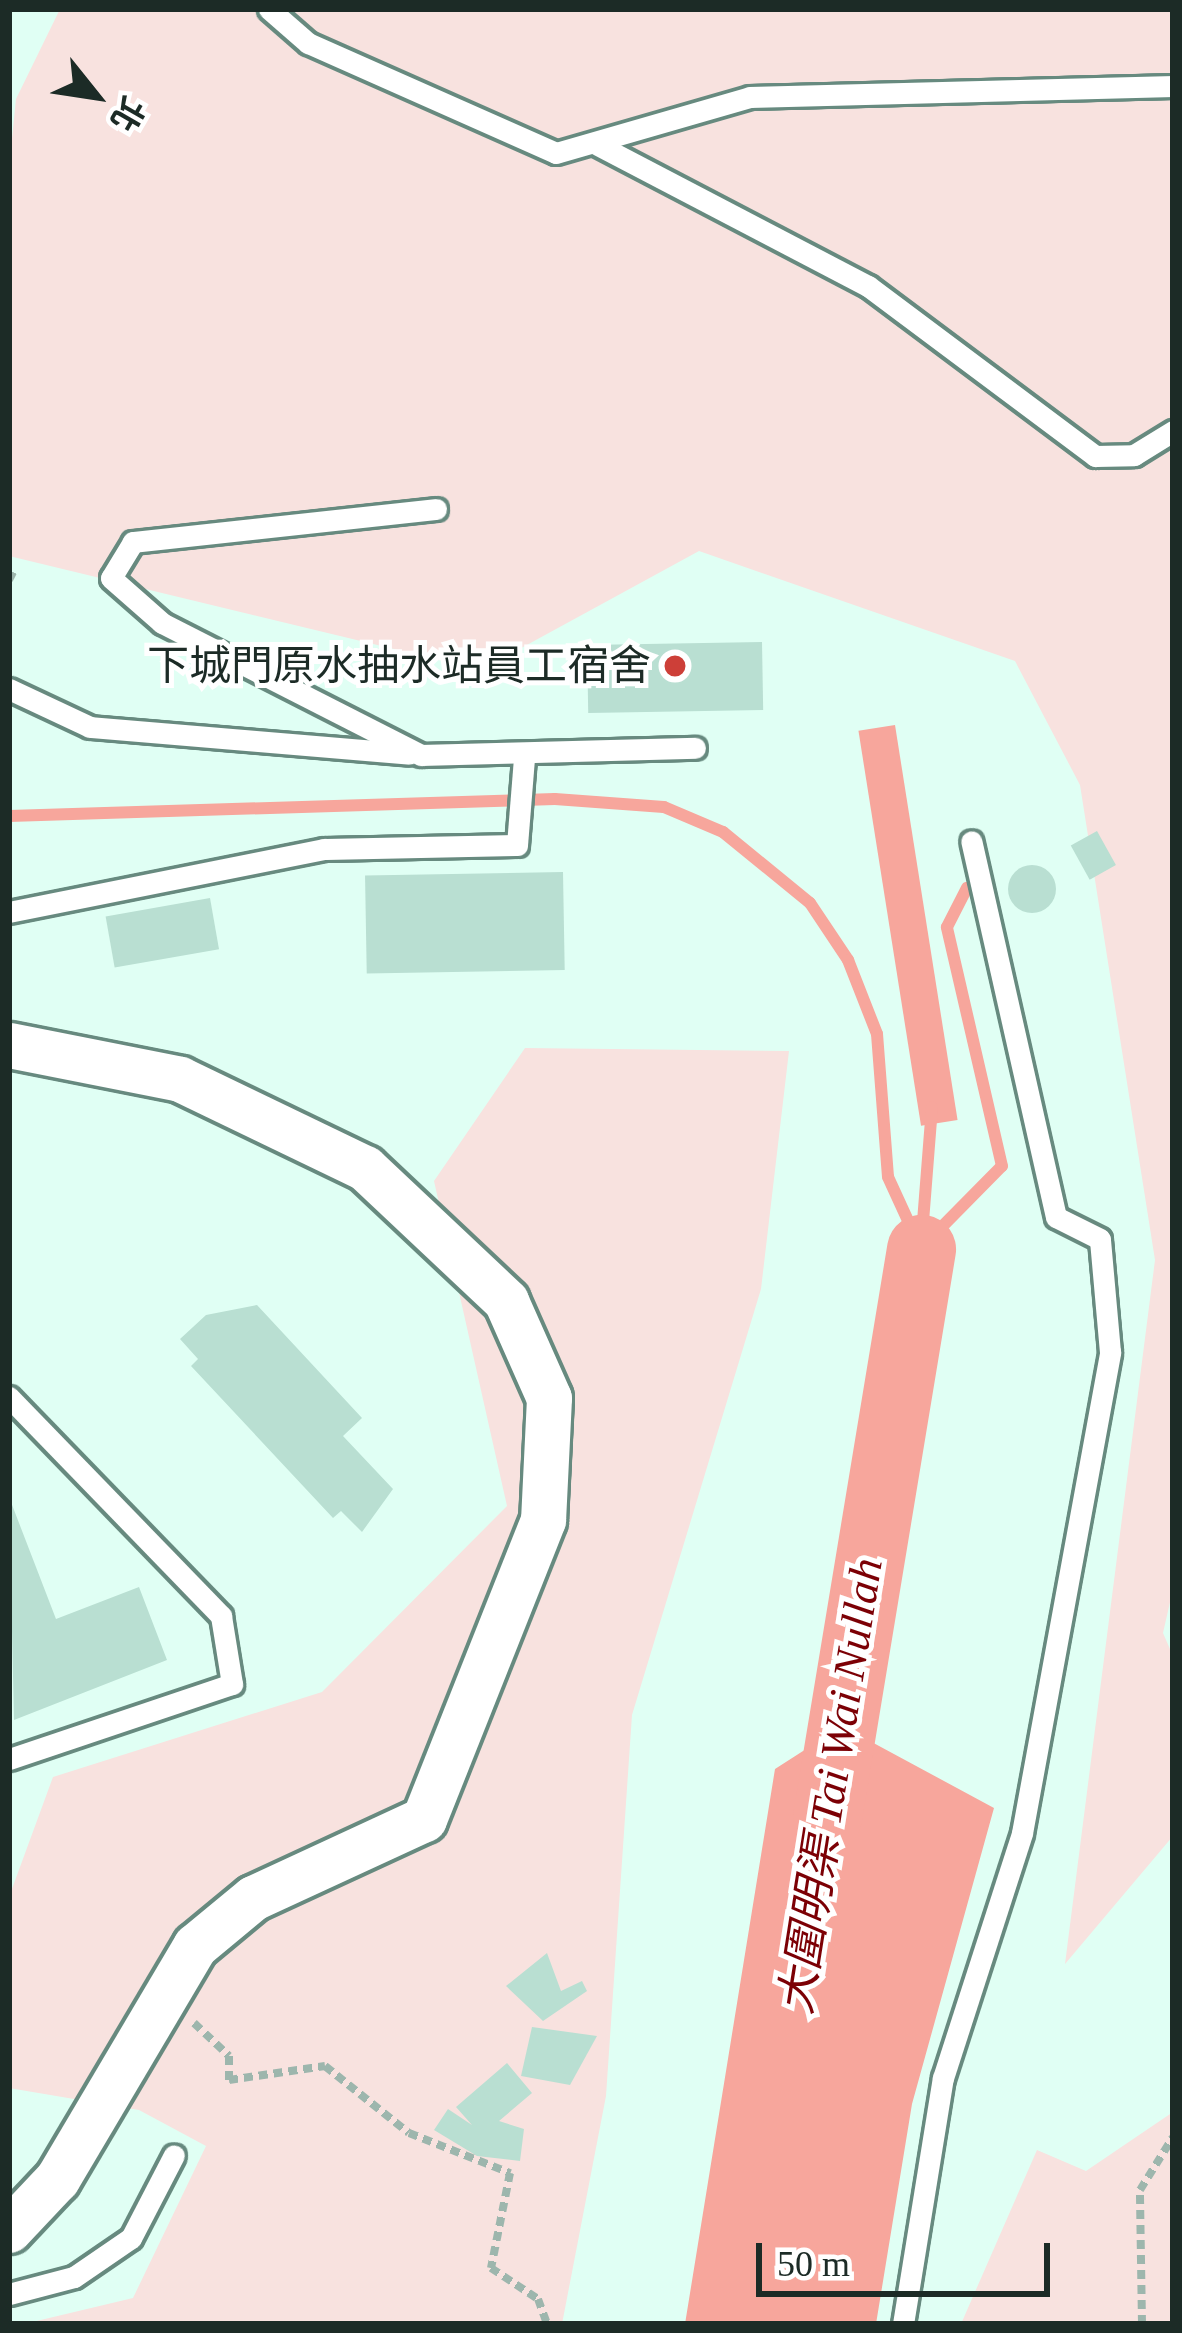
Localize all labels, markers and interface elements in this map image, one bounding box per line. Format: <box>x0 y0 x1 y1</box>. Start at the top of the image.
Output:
north arrow <box>36 36 156 156</box>
text: 北 <box>103 91 151 137</box>
place label: 下城門原水抽水站員工宿舍 <box>147 641 651 691</box>
marker: 下城門原水抽水站員工宿舍 <box>662 653 688 679</box>
water label: 大圍明渠 Tai Wai Nullah <box>769 1554 895 2018</box>
scale bar <box>762 2219 1056 2293</box>
text: 50 m <box>777 2244 850 2284</box>

